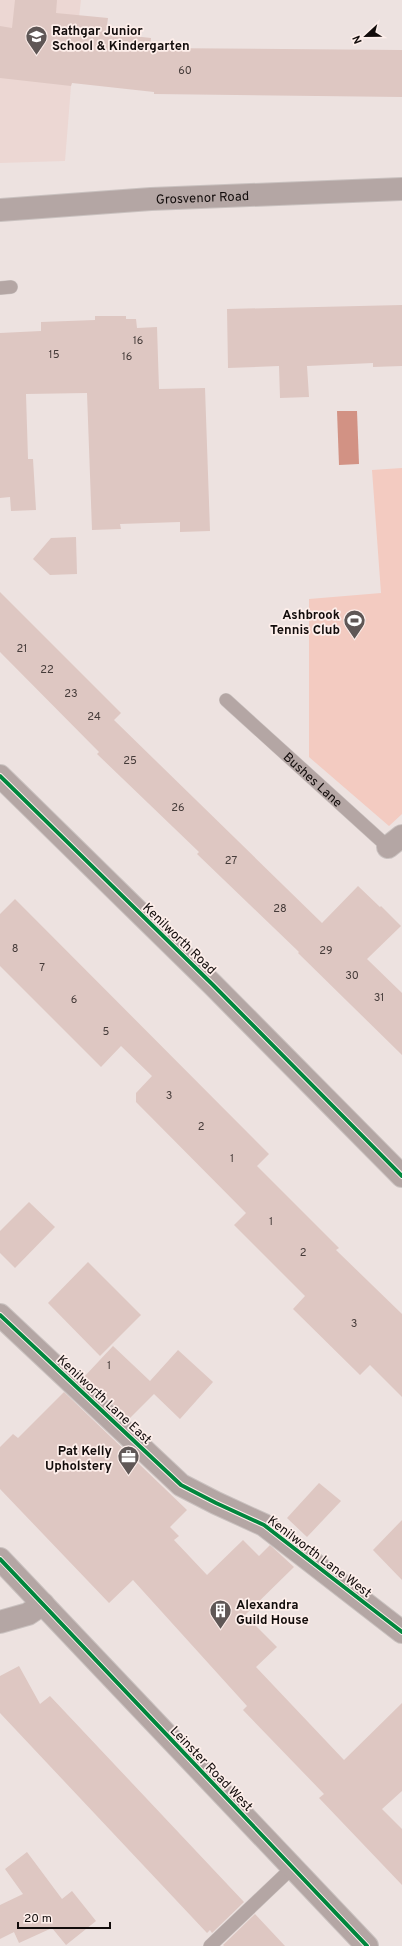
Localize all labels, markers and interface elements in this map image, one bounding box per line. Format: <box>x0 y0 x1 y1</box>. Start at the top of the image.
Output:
north arrow <box>346 16 386 56</box>
school or university icon: Rathgar Junior School & Kindergarten <box>24 24 50 57</box>
place label: Rathgar Junior School & Kindergarten <box>52 24 190 55</box>
text: N <box>350 33 366 46</box>
house number: 60 <box>178 64 192 78</box>
street label: Grosvenor Road <box>156 189 250 209</box>
house number: 16 <box>133 334 143 348</box>
house number: 15 <box>49 348 60 362</box>
house number: 16 <box>122 350 132 364</box>
place label: Ashbrook Tennis Club <box>270 608 340 639</box>
sports icon: Ashbrook Tennis Club <box>342 608 368 641</box>
house number: 21 <box>17 642 27 656</box>
house number: 22 <box>40 663 54 677</box>
house number: 23 <box>64 687 78 701</box>
house number: 24 <box>87 710 101 724</box>
street label: Bushes Lane <box>279 750 345 812</box>
house number: 25 <box>123 754 137 768</box>
house number: 26 <box>171 801 185 815</box>
house number: 27 <box>225 854 237 868</box>
street label: Kenilworth Road <box>138 900 219 979</box>
house number: 28 <box>273 902 287 916</box>
house number: 8 <box>12 942 18 956</box>
house number: 29 <box>319 944 333 958</box>
house number: 7 <box>39 961 45 975</box>
house number: 30 <box>345 969 359 983</box>
house number: 31 <box>374 991 384 1005</box>
house number: 6 <box>71 993 77 1007</box>
house number: 5 <box>103 1025 110 1039</box>
house number: 3 <box>166 1089 172 1103</box>
house number: 2 <box>198 1120 204 1134</box>
house number: 1 <box>230 1152 234 1166</box>
house number: 1 <box>269 1215 273 1229</box>
house number: 2 <box>300 1246 306 1260</box>
house number: 3 <box>351 1317 357 1331</box>
street label: Kenilworth Lane East <box>53 1353 154 1448</box>
house number: 1 <box>107 1359 111 1373</box>
place label: Pat Kelly Upholstery <box>45 1444 113 1475</box>
office icon: Pat Kelly Upholstery <box>115 1444 141 1477</box>
street label: Kenilworth Lane West <box>264 1513 374 1602</box>
building icon: Alexandra Guild House <box>207 1598 233 1631</box>
place label: Alexandra Guild House <box>236 1598 309 1629</box>
street label: Leinster Road West <box>166 1723 255 1815</box>
scale bar <box>18 1904 110 1930</box>
text: 20 m <box>24 1911 52 1927</box>

